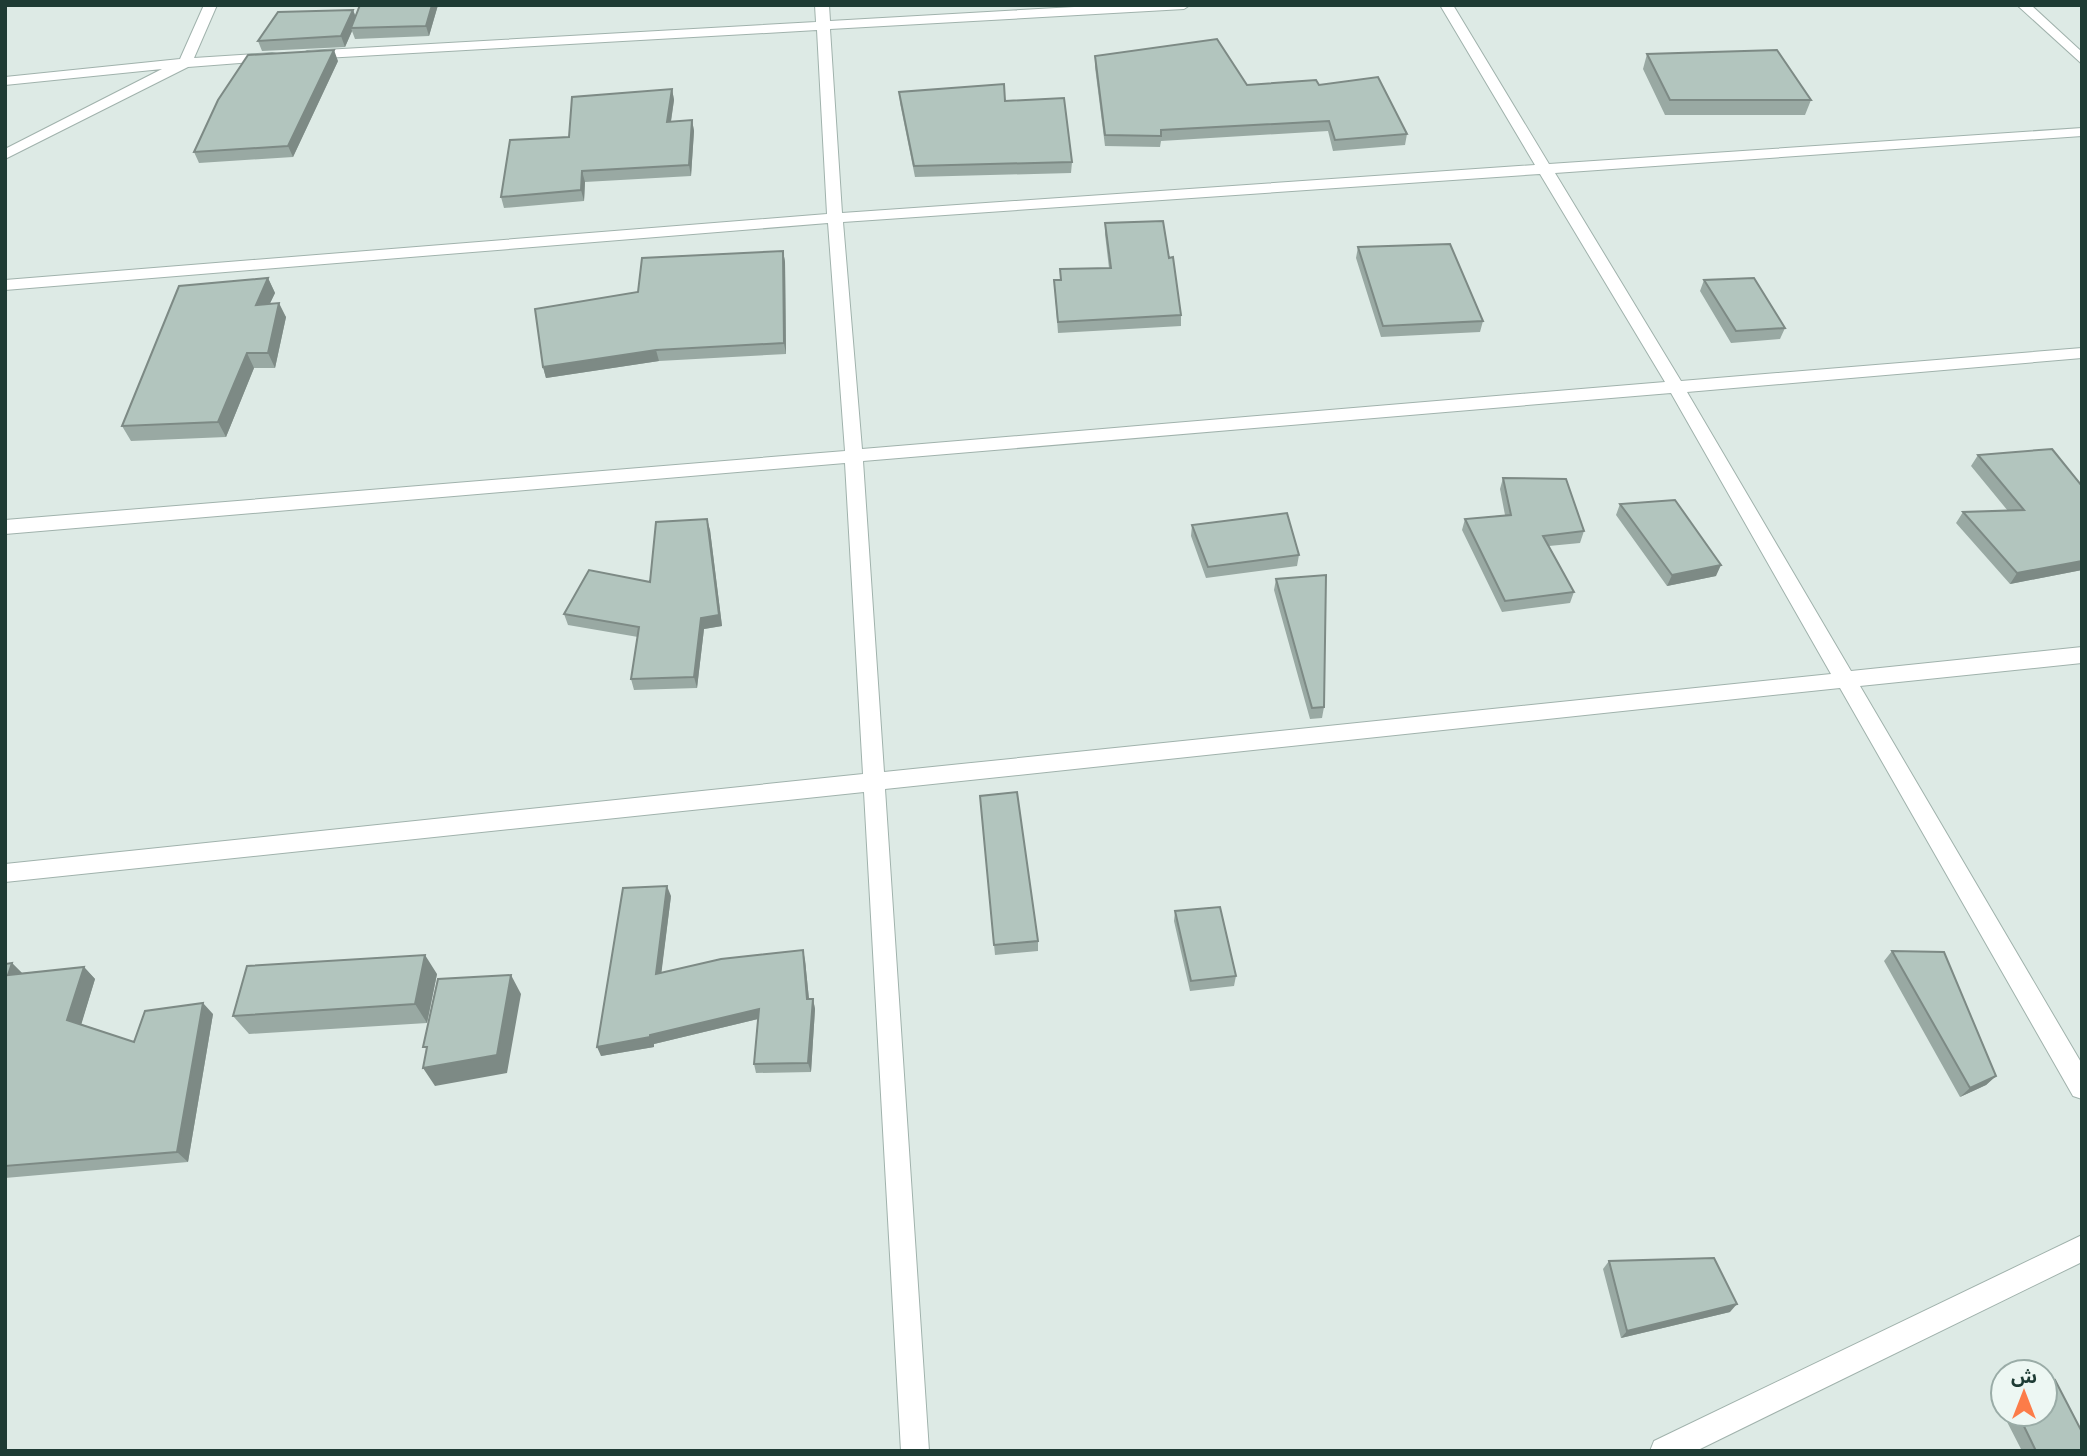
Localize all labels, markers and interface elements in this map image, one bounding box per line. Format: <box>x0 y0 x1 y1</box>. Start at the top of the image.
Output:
north arrow <box>1989 1358 2059 1428</box>
text: ش <box>2011 1363 2037 1390</box>

